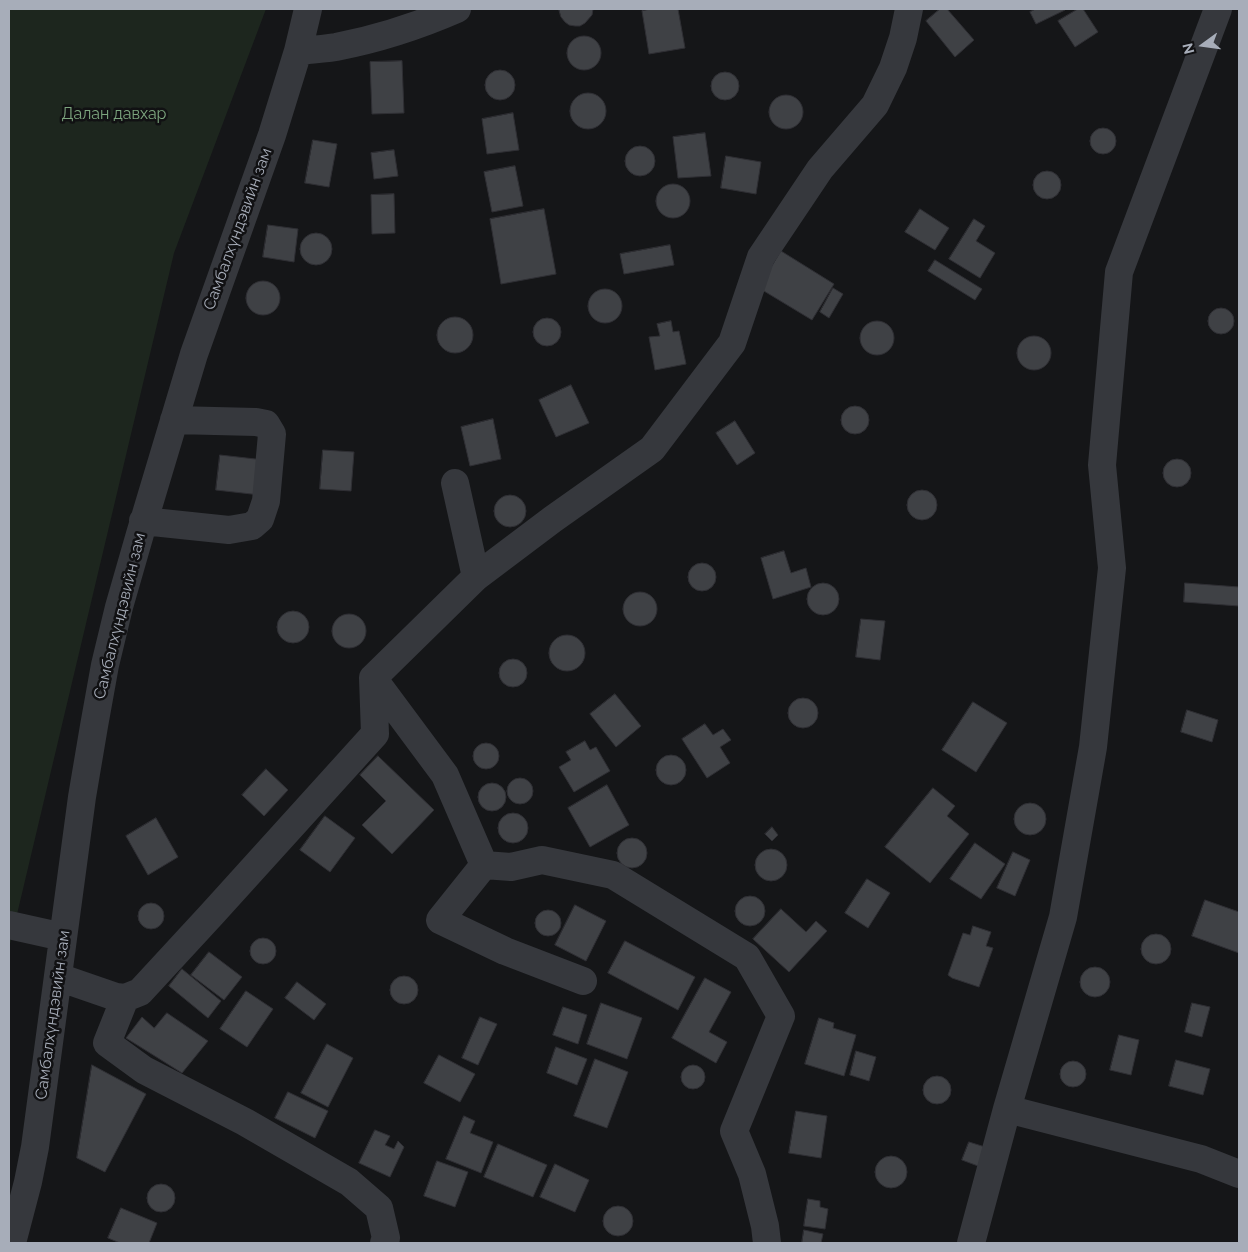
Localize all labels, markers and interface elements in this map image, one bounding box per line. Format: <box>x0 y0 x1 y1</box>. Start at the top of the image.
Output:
north arrow <box>1178 20 1228 70</box>
text: N <box>1179 42 1198 56</box>
park label: Далан давхар <box>62 104 166 124</box>
street label: Самбалхүндэвийн зам <box>200 145 276 313</box>
street label: Самбалхүндэвийн зам <box>90 531 150 701</box>
street label: Самбалхүндэвийн зам <box>32 929 74 1101</box>

